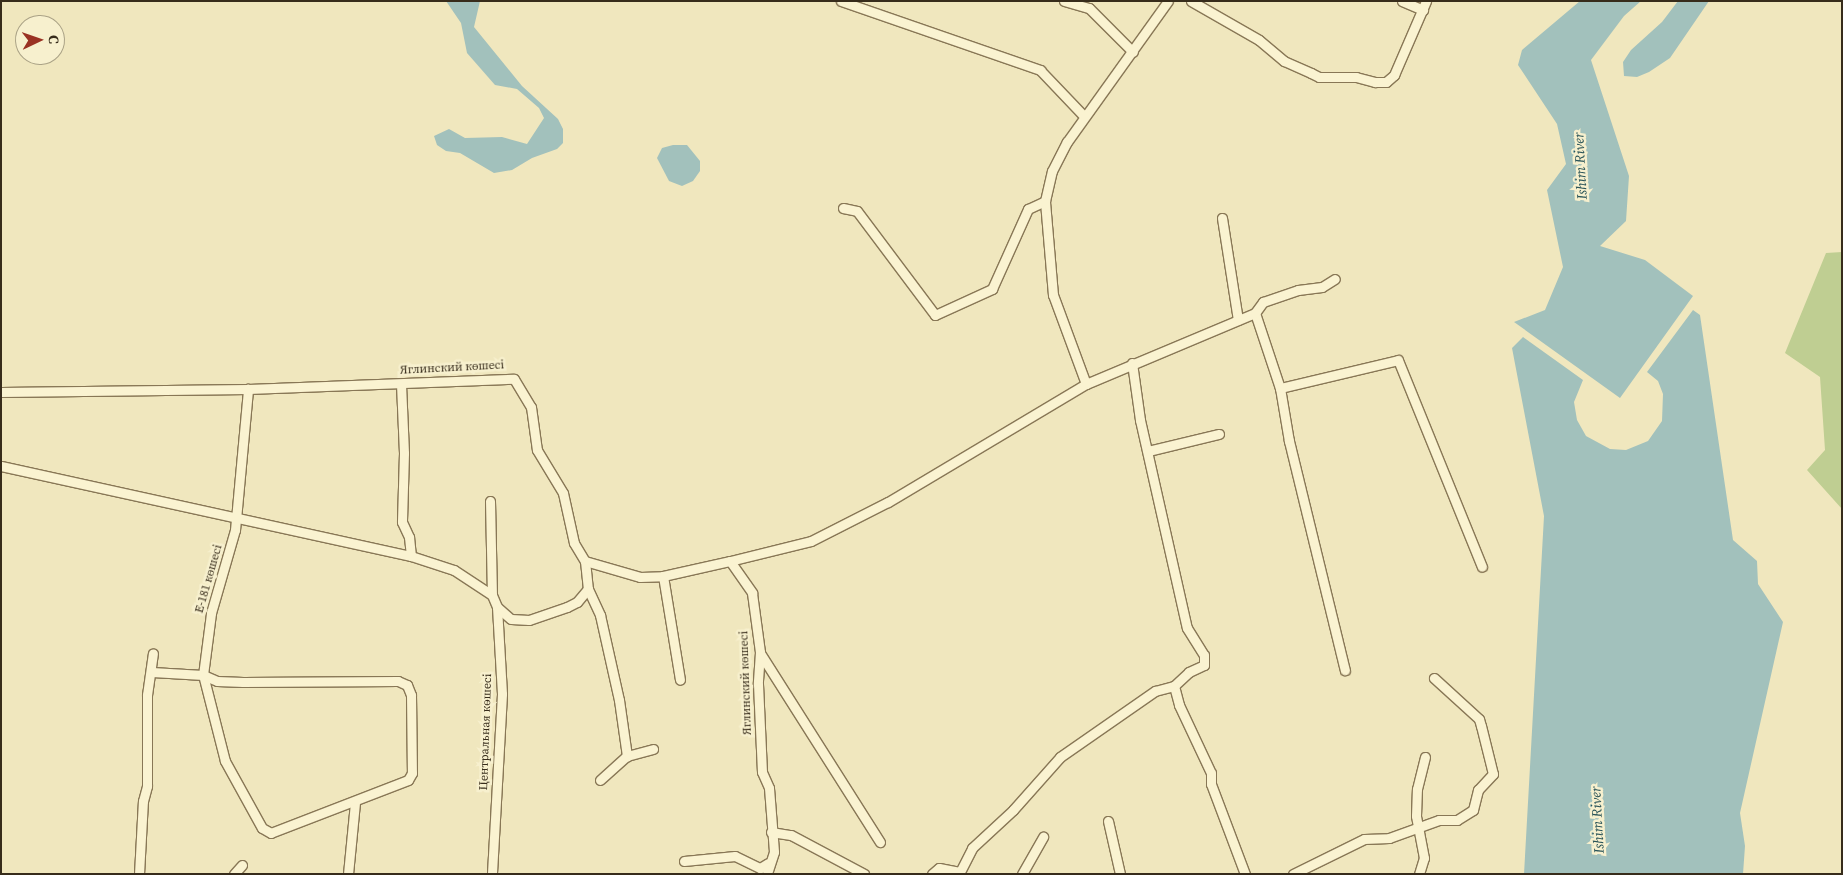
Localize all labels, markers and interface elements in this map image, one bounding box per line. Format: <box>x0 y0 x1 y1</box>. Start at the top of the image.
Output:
north arrow <box>15 15 65 65</box>
text: С <box>44 34 64 44</box>
water label: Ishim River <box>1570 132 1590 200</box>
street label: Яглинский көшесі <box>400 358 504 378</box>
street label: Е-181 көшесі <box>192 543 226 615</box>
street label: Яглинский көшесі <box>737 631 755 735</box>
street label: Центральная көшесі <box>477 673 495 791</box>
water label: Ishim River <box>1587 786 1607 854</box>

